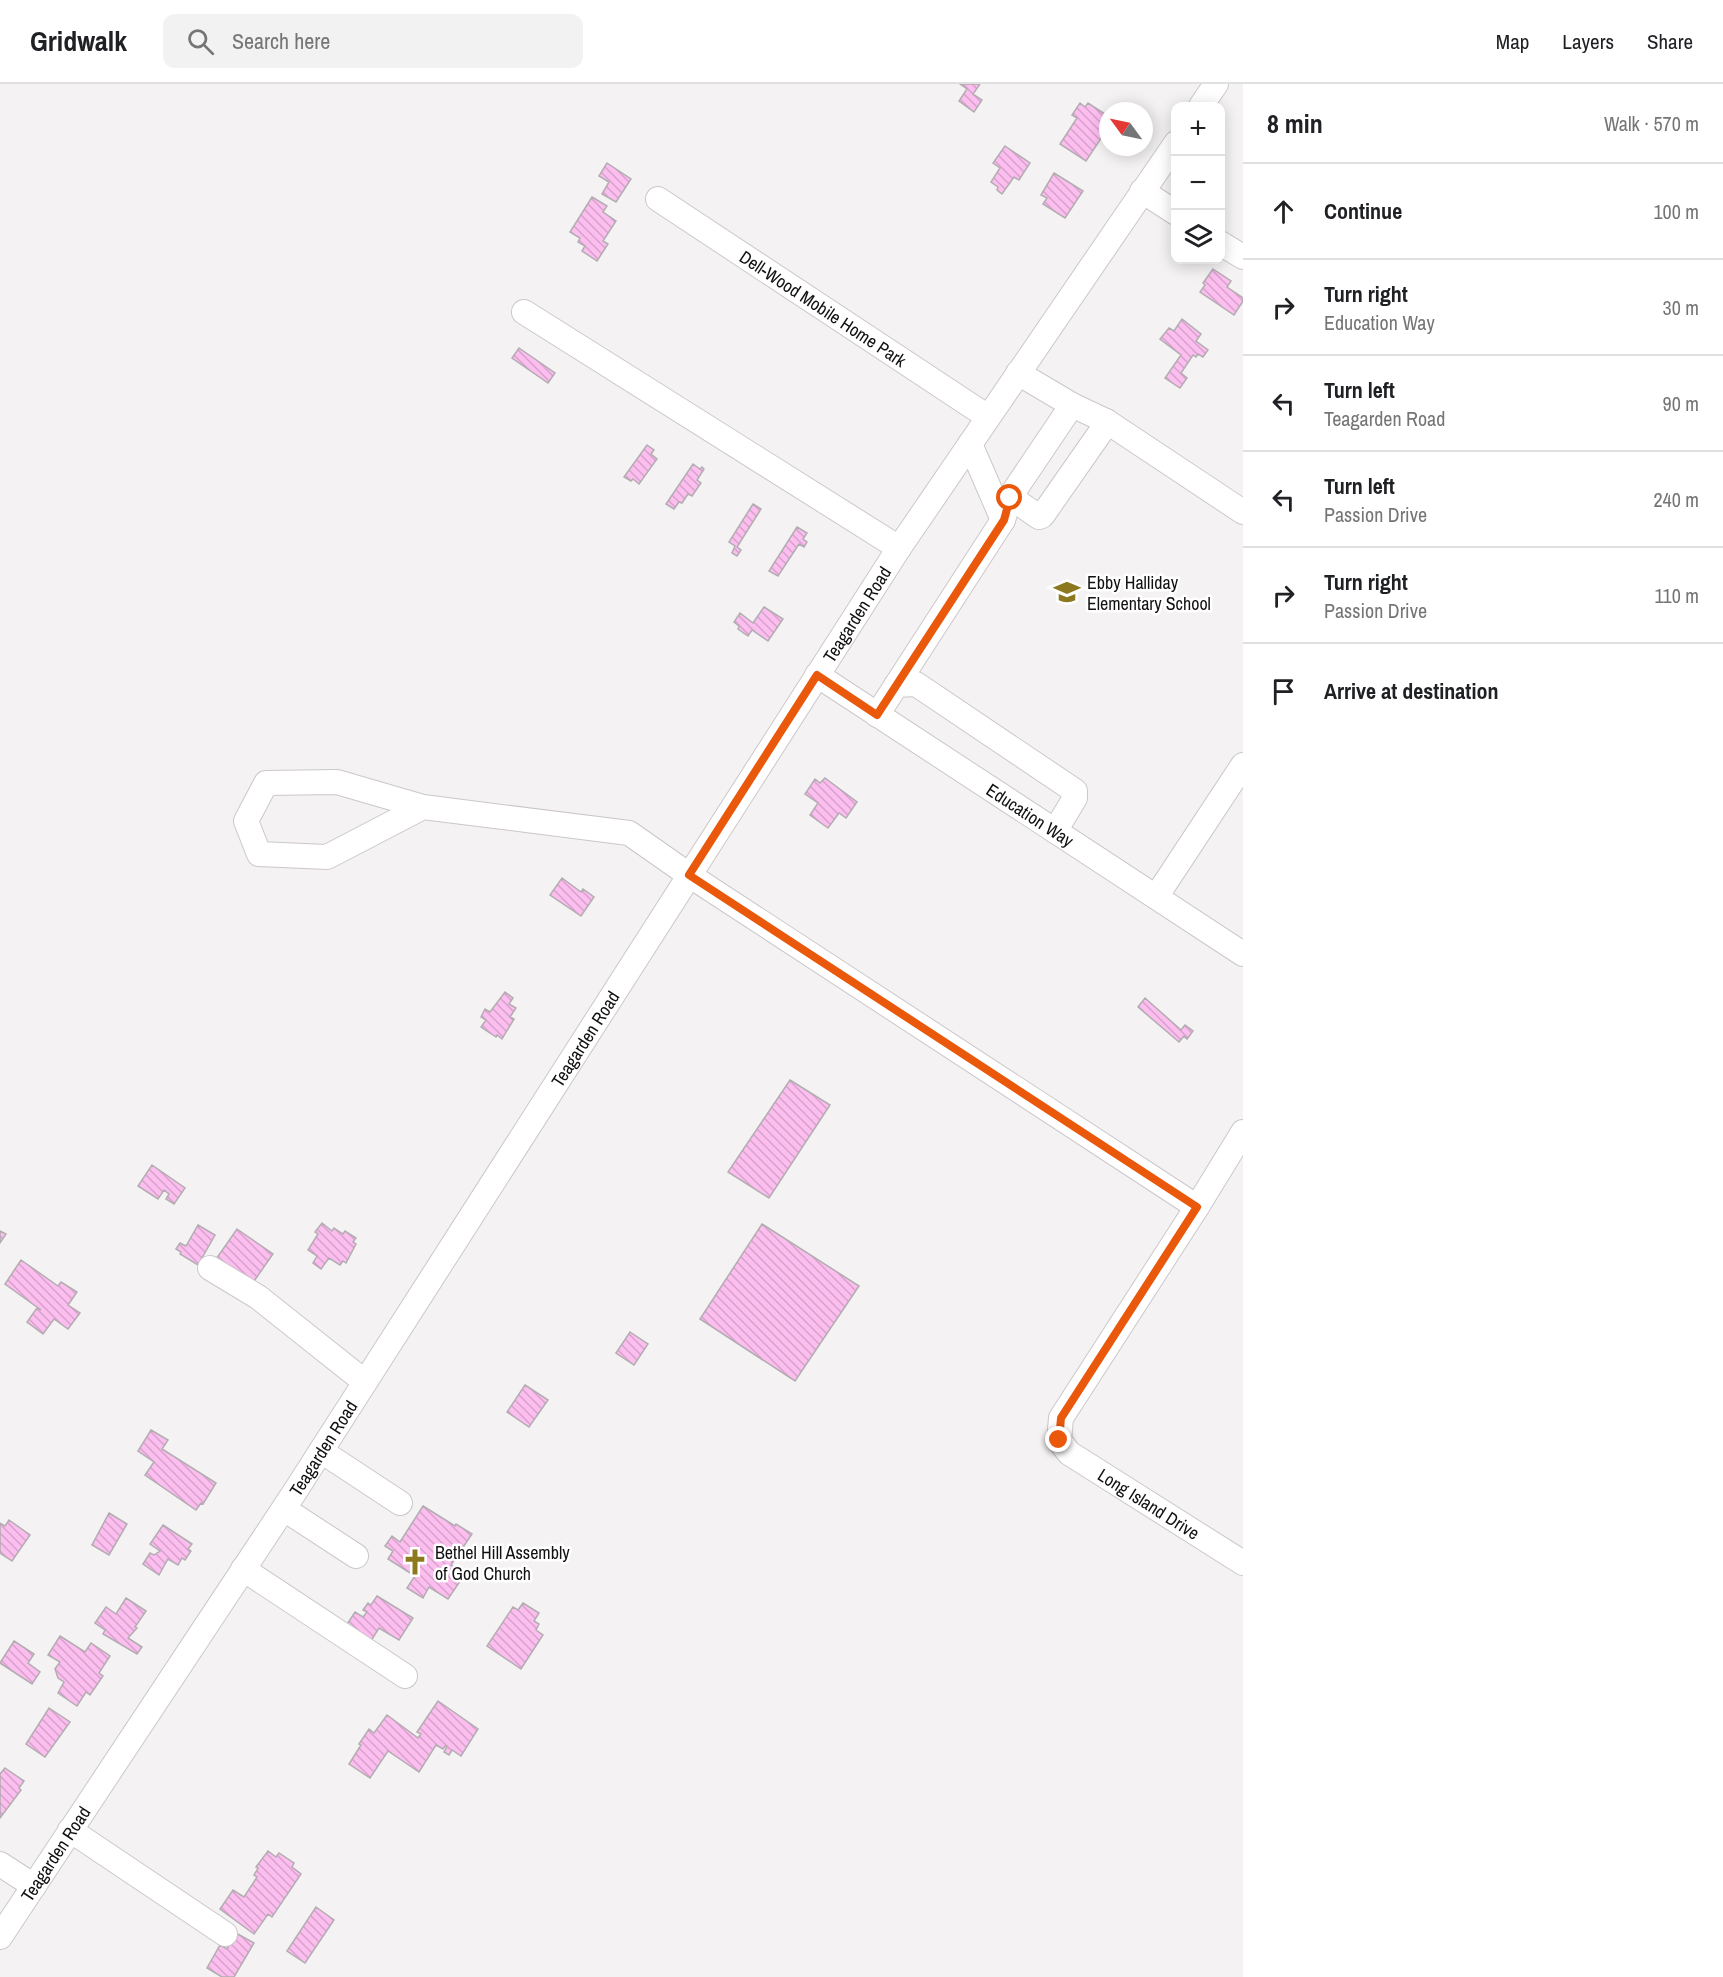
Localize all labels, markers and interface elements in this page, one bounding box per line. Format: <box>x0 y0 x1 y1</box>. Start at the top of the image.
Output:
search box <box>163 14 583 68</box>
text: Gridwalk <box>30 22 127 60</box>
icon: search <box>184 25 217 58</box>
text: Search here <box>232 26 330 56</box>
text: Map <box>1496 27 1529 56</box>
text: Layers <box>1562 27 1614 56</box>
text: Share <box>1647 27 1693 56</box>
north arrow <box>1099 102 1153 156</box>
map controls <box>1171 102 1225 264</box>
button: + <box>1171 102 1225 156</box>
text: 8 min <box>1267 106 1323 141</box>
text: Walk · 570 m <box>1604 110 1699 137</box>
button: − <box>1171 156 1225 210</box>
icon: ahead <box>1267 195 1300 228</box>
text: Continue <box>1324 196 1402 226</box>
text: 100 m <box>1653 198 1699 225</box>
button: layers <box>1171 210 1225 264</box>
street label: Dell-Wood Mobile Home Park <box>735 244 912 373</box>
text: Turn right <box>1324 279 1408 309</box>
icon: right <box>1267 291 1300 324</box>
text: 30 m <box>1663 294 1699 321</box>
text: Education Way <box>1324 309 1435 336</box>
text: Turn left <box>1324 375 1395 405</box>
icon: left <box>1267 387 1300 420</box>
text: 90 m <box>1663 390 1699 417</box>
text: Teagarden Road <box>1324 405 1445 432</box>
text: Turn left <box>1324 471 1395 501</box>
icon: left <box>1267 483 1300 516</box>
route start <box>996 484 1022 510</box>
text: 240 m <box>1653 486 1699 513</box>
text: Passion Drive <box>1324 501 1427 528</box>
street label: Teagarden Road <box>817 561 897 667</box>
text: Turn right <box>1324 567 1408 597</box>
place label: Ebby Halliday Elementary School <box>1087 570 1211 616</box>
school or university icon: Ebby Halliday Elementary School <box>1052 577 1082 607</box>
icon: right <box>1267 579 1300 612</box>
text: 110 m <box>1655 582 1699 609</box>
text: Passion Drive <box>1324 597 1427 624</box>
icon: arrive <box>1267 675 1300 708</box>
text: Arrive at destination <box>1324 676 1498 706</box>
street label: Education Way <box>982 777 1079 853</box>
street label: Teagarden Road <box>545 986 625 1091</box>
street label: Teagarden Road <box>283 1395 363 1501</box>
route end <box>1045 1426 1071 1452</box>
street label: Long Island Drive <box>1093 1462 1205 1545</box>
place label: Bethel Hill Assembly of God Church <box>435 1540 570 1586</box>
church icon: Bethel Hill Assembly of God Church <box>400 1547 430 1577</box>
street label: Teagarden Road <box>15 1801 96 1906</box>

